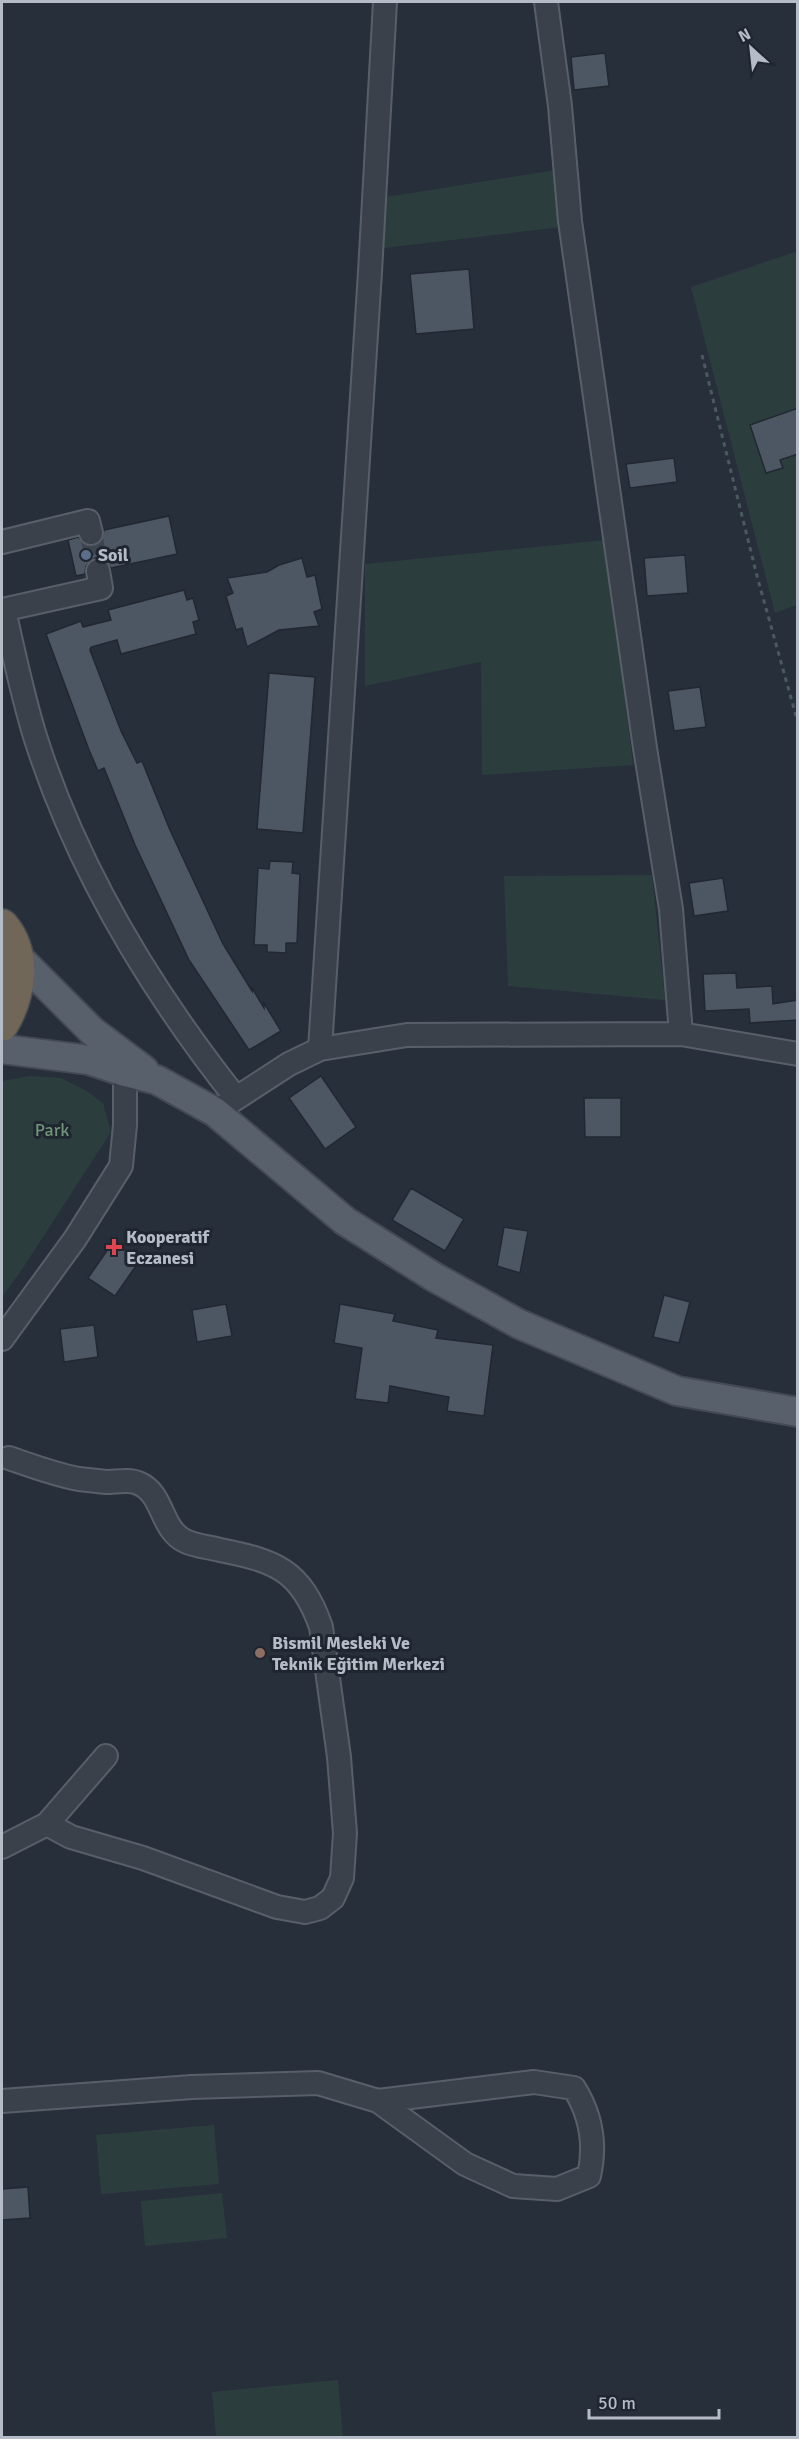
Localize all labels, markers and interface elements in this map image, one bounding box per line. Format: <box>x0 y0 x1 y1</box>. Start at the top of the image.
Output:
north arrow <box>721 18 781 78</box>
text: N <box>735 24 754 47</box>
place label: Soil <box>98 544 129 566</box>
marker: Soil <box>79 548 93 562</box>
park label: Park <box>35 1119 69 1141</box>
place label: Kooperatif Eczanesi <box>126 1226 210 1269</box>
marker: Kooperatif Eczanesi <box>107 1240 121 1254</box>
place label: Bismil Mesleki Ve Teknik Eğitim Merkezi <box>272 1632 445 1675</box>
marker: Bismil Mesleki Ve Teknik Eğitim Merkezi <box>253 1646 267 1660</box>
scale bar <box>589 2382 720 2420</box>
text: 50 m <box>598 2392 636 2414</box>

